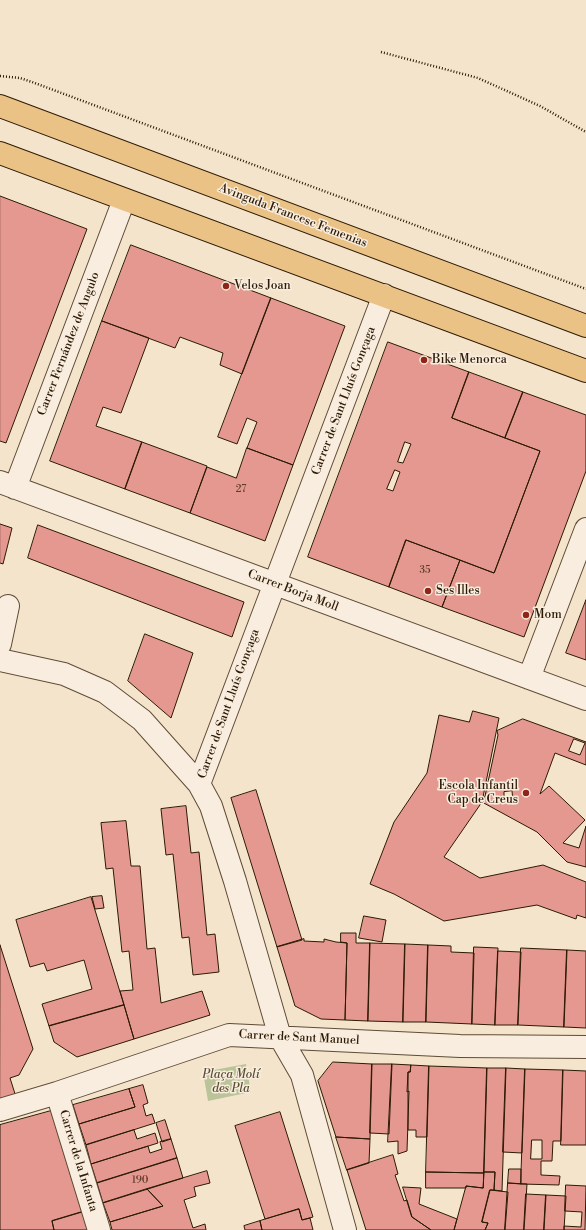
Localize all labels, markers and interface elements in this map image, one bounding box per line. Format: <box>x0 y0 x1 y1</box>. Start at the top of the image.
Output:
street label: Avinguda Francesc Femenias <box>217 181 369 251</box>
street label: Carrer Fernández de Angulo <box>35 270 103 418</box>
place label: Velos Joan <box>234 279 291 293</box>
marker: Velos Joan <box>221 281 231 291</box>
street label: Carrer de Sant Lluís Gonçaga <box>309 325 379 477</box>
place label: Bike Menorca <box>432 353 507 367</box>
marker: Bike Menorca <box>419 355 429 365</box>
house number: 27 <box>236 484 246 496</box>
house number: 35 <box>419 565 431 577</box>
street label: Carrer Borja Moll <box>246 567 340 615</box>
place label: Ses Illes <box>436 584 480 598</box>
marker: Ses Illes <box>423 586 433 596</box>
place label: Mom <box>534 608 562 622</box>
marker: Mom <box>521 610 531 620</box>
street label: Carrer de Sant Lluís Gonçaga <box>195 627 263 781</box>
place label: Escola Infantil Cap de Creus <box>439 779 518 807</box>
marker: Escola Infantil Cap de Creus <box>521 788 531 798</box>
street label: Carrer de Sant Manuel <box>238 1028 360 1048</box>
park label: Plaça Molí des Pla <box>202 1068 260 1096</box>
street label: Carrer de la Infanta <box>56 1108 100 1214</box>
house number: 190 <box>132 1175 148 1187</box>

